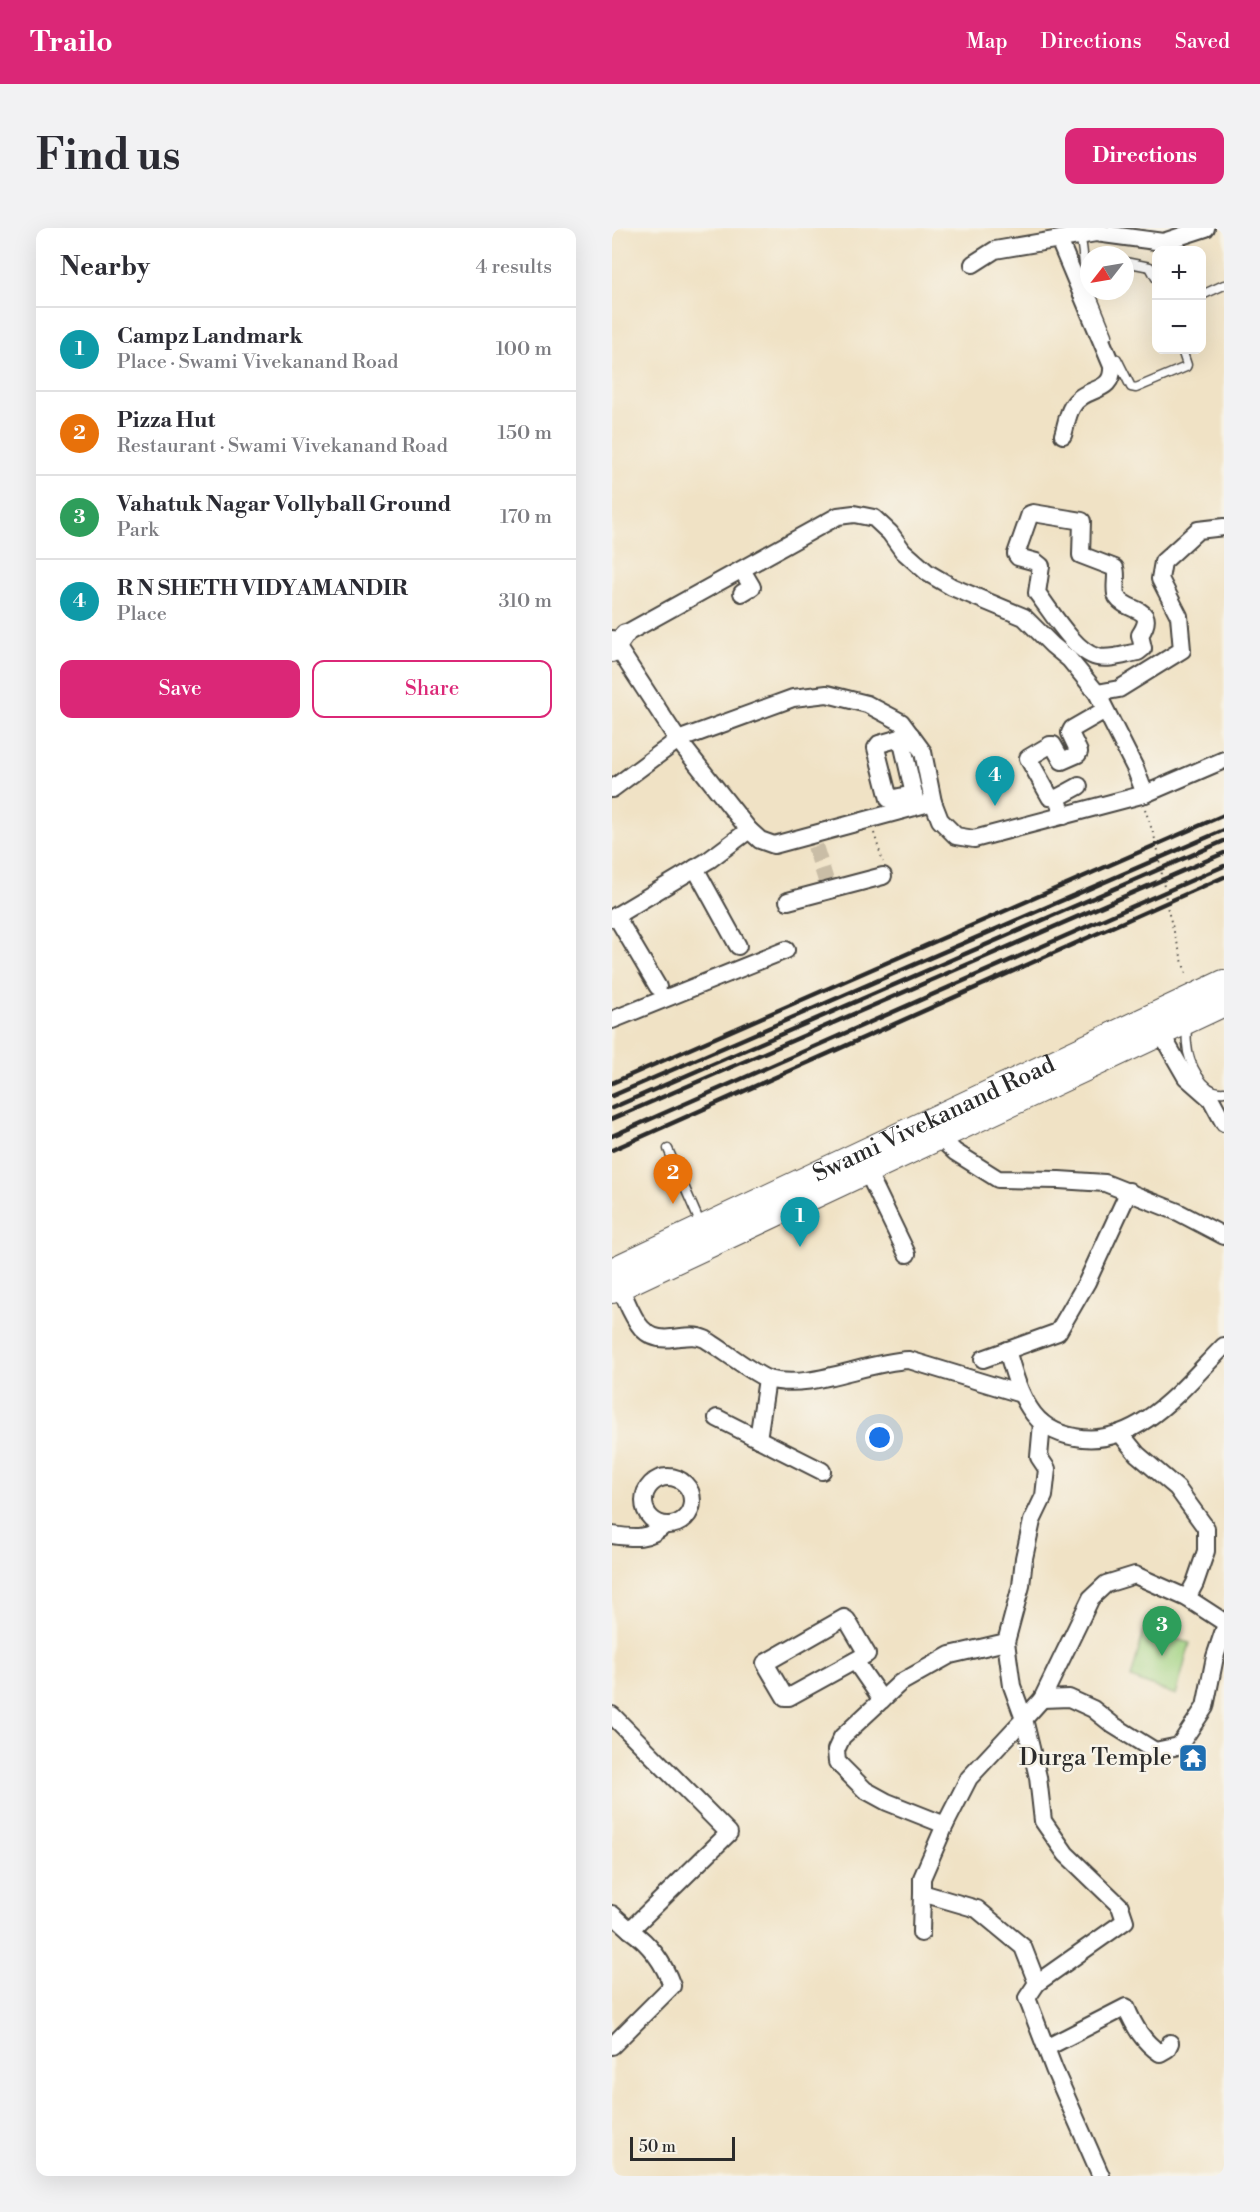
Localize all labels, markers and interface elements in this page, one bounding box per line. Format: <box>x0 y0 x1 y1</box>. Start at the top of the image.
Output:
text: Trailo <box>30 25 113 60</box>
text: Map <box>966 29 1008 55</box>
text: Directions <box>1041 29 1142 55</box>
text: Saved <box>1175 29 1230 55</box>
button: Directions <box>1065 128 1224 184</box>
text: Find us <box>36 130 180 183</box>
north arrow <box>1080 246 1134 300</box>
map controls <box>1152 246 1206 354</box>
button: + <box>1152 246 1206 300</box>
text: Nearby <box>60 251 150 283</box>
text: 4 results <box>475 255 552 280</box>
button: − <box>1152 300 1206 354</box>
text: Campz Landmark <box>117 323 303 350</box>
text: 1 <box>75 337 84 362</box>
text: 100 m <box>496 337 552 362</box>
text: Place · Swami Vivekanand Road <box>117 350 398 375</box>
text: Pizza Hut <box>117 407 215 434</box>
text: 2 <box>73 421 86 446</box>
text: 150 m <box>497 421 552 446</box>
text: Restaurant · Swami Vivekanand Road <box>117 434 448 459</box>
text: Vahatuk Nagar Vollyball Ground <box>117 491 451 518</box>
text: 3 <box>73 505 86 530</box>
text: 170 m <box>500 505 552 530</box>
text: Park <box>117 518 159 543</box>
text: R N SHETH VIDYAMANDIR <box>117 575 408 602</box>
text: 4 <box>73 589 86 614</box>
text: 310 m <box>499 589 552 614</box>
text: Place <box>117 602 167 627</box>
button: Save <box>60 660 300 718</box>
button: Share <box>312 660 552 718</box>
pin: 4 <box>976 756 1015 806</box>
street label: Swami Vivekanand Road <box>808 1049 1060 1189</box>
pin: 2 <box>654 1154 692 1204</box>
pin: 1 <box>780 1198 819 1247</box>
your location <box>865 1423 894 1452</box>
pin: 3 <box>1142 1606 1182 1656</box>
temple icon: Durga Temple <box>1177 1742 1209 1774</box>
place label: Durga Temple <box>1019 1743 1172 1773</box>
scale bar <box>630 2134 735 2162</box>
text: 50 m <box>639 2137 676 2157</box>

